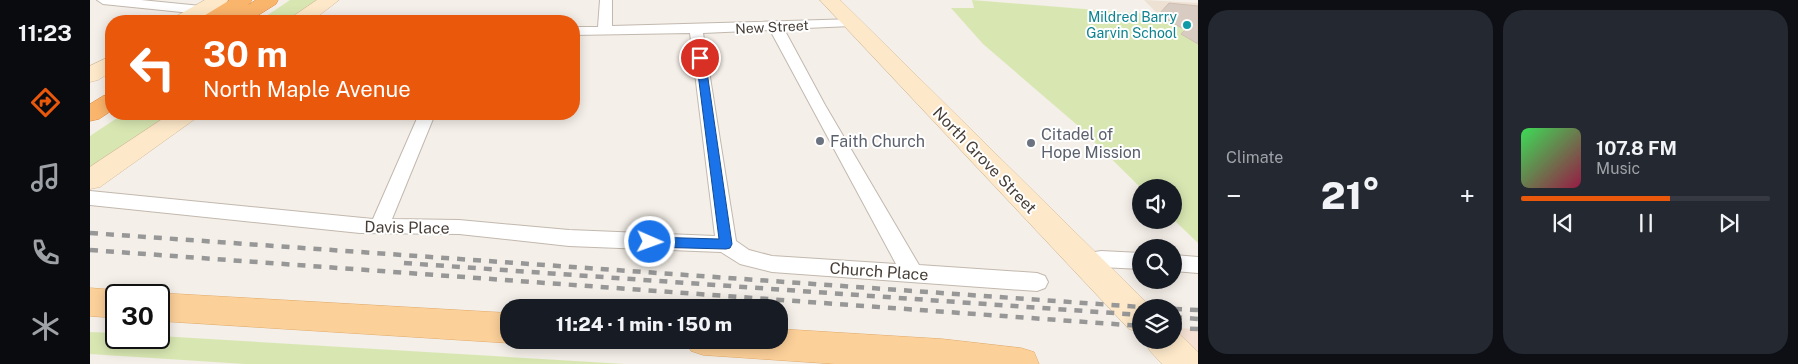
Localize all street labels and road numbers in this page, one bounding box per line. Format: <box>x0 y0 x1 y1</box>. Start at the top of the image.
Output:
street label: New Street <box>735 17 809 37</box>
street label: North Grove Street <box>929 103 1040 218</box>
street label: Davis Place <box>364 217 450 238</box>
street label: Church Place <box>829 259 929 284</box>

